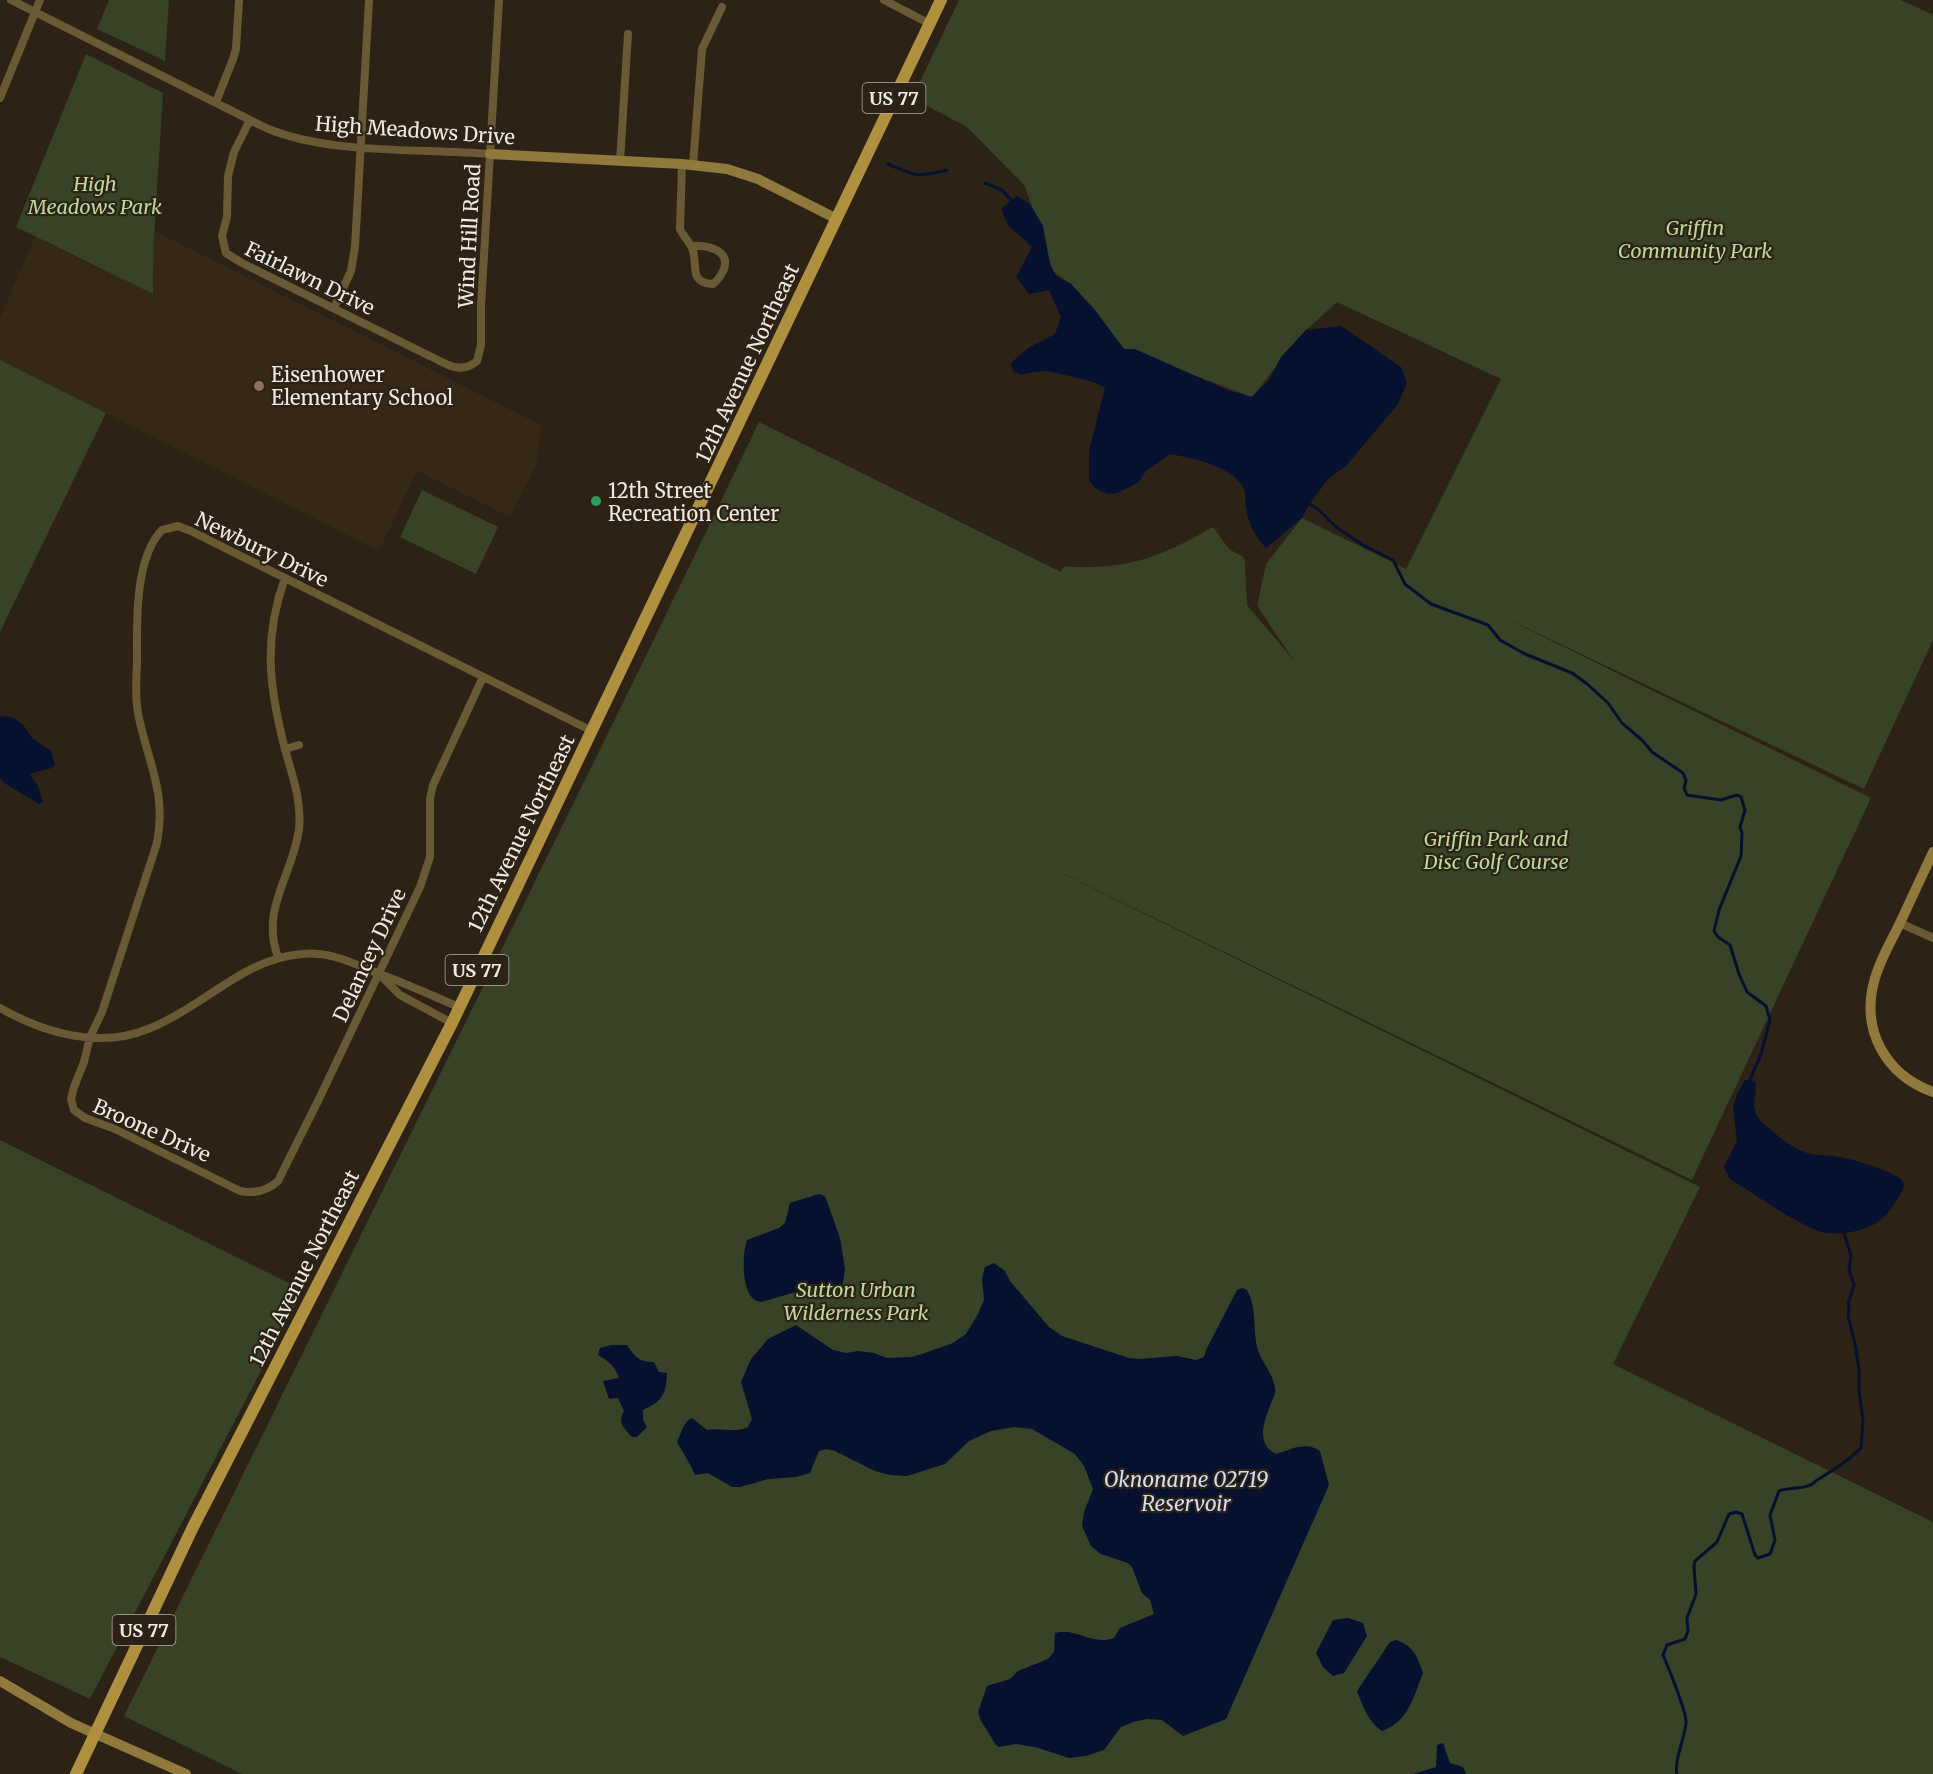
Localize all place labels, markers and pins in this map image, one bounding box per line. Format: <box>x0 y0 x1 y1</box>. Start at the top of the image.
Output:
place label: Eisenhower Elementary School <box>271 362 453 410</box>
marker: Eisenhower Elementary School <box>252 379 266 393</box>
place label: 12th Street Recreation Center <box>608 478 779 526</box>
marker: 12th Street Recreation Center <box>589 494 603 508</box>

